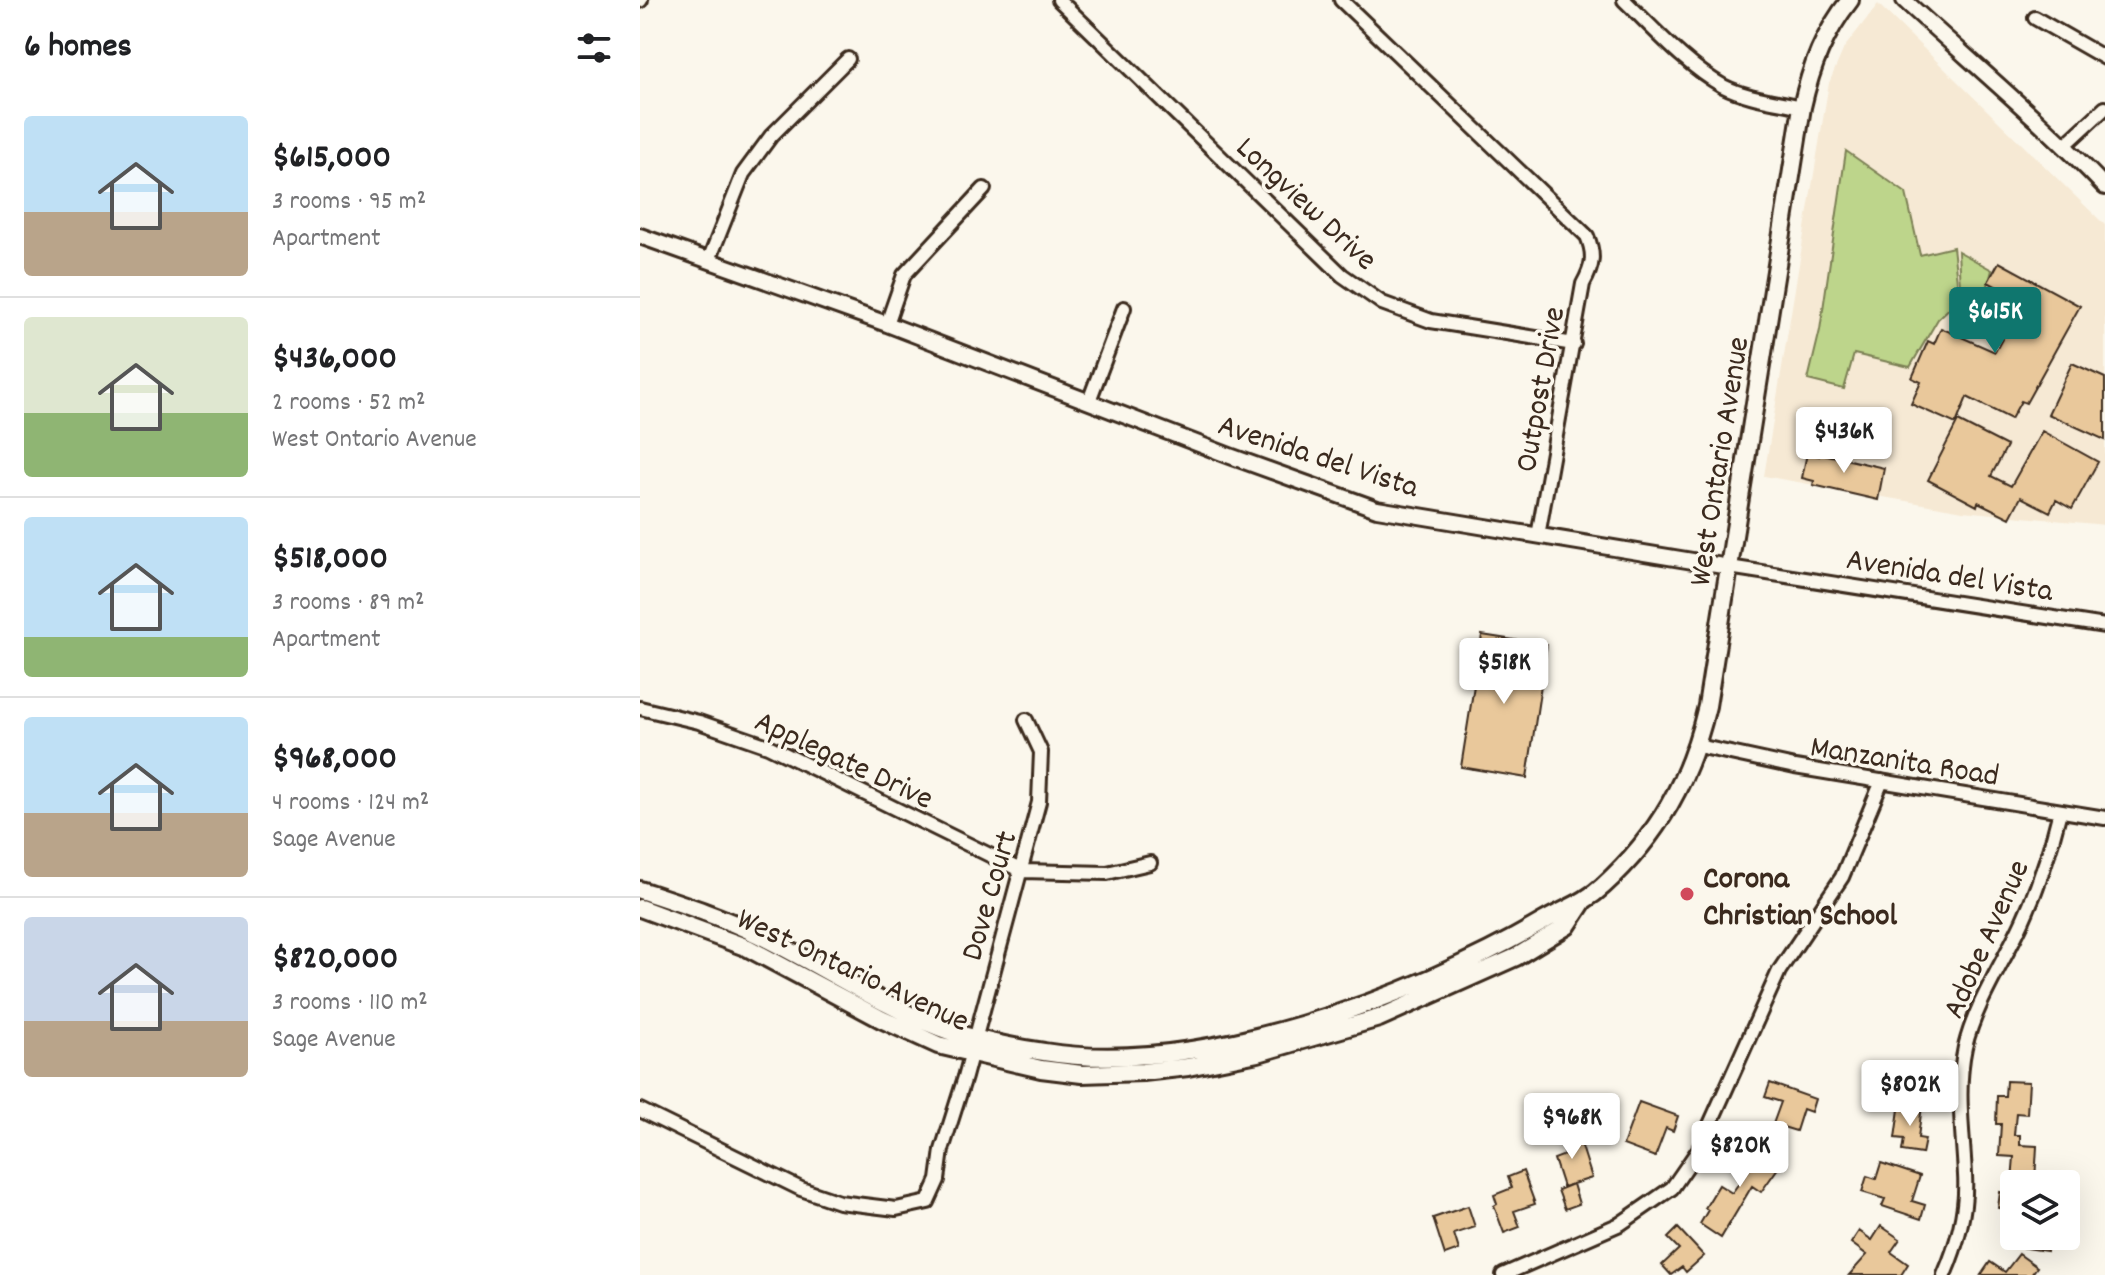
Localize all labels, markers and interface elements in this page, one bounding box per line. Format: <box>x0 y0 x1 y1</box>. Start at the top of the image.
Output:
text: 6 homes <box>24 24 132 73</box>
icon: filters <box>572 26 616 70</box>
street label: Longview Drive <box>1223 128 1386 284</box>
text: $615,000 <box>272 135 391 184</box>
icon: home <box>88 148 184 244</box>
text: 3 rooms · 95 m² <box>272 184 426 221</box>
text: Apartment <box>272 221 381 258</box>
pin: $615K <box>1939 287 2051 355</box>
text: $615K <box>1967 294 2023 331</box>
street label: Outpost Drive <box>1506 304 1580 476</box>
street label: West Ontario Avenue <box>1680 334 1764 590</box>
text: $436,000 <box>272 336 397 385</box>
icon: home <box>88 349 184 445</box>
text: 2 rooms · 52 m² <box>272 385 425 422</box>
street label: Avenida del Vista <box>1211 405 1425 513</box>
pin: $436K <box>1788 407 1900 475</box>
text: $436K <box>1814 414 1874 451</box>
text: West Ontario Avenue <box>272 422 477 459</box>
text: $518,000 <box>272 536 388 585</box>
street label: Avenida del Vista <box>1843 539 2057 617</box>
icon: home <box>88 549 184 645</box>
text: 3 rooms · 89 m² <box>272 585 425 622</box>
text: Apartment <box>272 622 381 659</box>
pin: $518K <box>1448 638 1560 706</box>
text: $518K <box>1477 645 1531 682</box>
street label: Applegate Drive <box>746 701 940 824</box>
street label: Manzanita Road <box>1807 726 2002 802</box>
text: $968,000 <box>272 736 397 785</box>
icon: home <box>88 749 184 845</box>
text: 4 rooms · 124 m² <box>272 785 429 822</box>
text: Sage Avenue <box>272 822 396 859</box>
street label: Dove Court <box>951 826 1032 967</box>
street label: Adobe Avenue <box>1933 853 2044 1027</box>
place label: Corona Christian School <box>1703 858 1898 941</box>
marker: Corona Christian School <box>1678 885 1696 903</box>
street label: West Ontario Avenue <box>728 898 976 1047</box>
text: $820,000 <box>272 936 398 985</box>
icon: home <box>88 949 184 1045</box>
text: 3 rooms · 110 m² <box>272 985 428 1022</box>
text: Sage Avenue <box>272 1022 396 1059</box>
pin: $802K <box>1854 1060 1966 1128</box>
text: $802K <box>1879 1067 1941 1104</box>
pin: $968K <box>1516 1093 1628 1161</box>
text: $968K <box>1542 1100 1602 1137</box>
pin: $820K <box>1684 1121 1796 1189</box>
text: $820K <box>1709 1128 1771 1165</box>
map controls <box>2000 1170 2080 1250</box>
button: layers <box>2000 1170 2080 1250</box>

